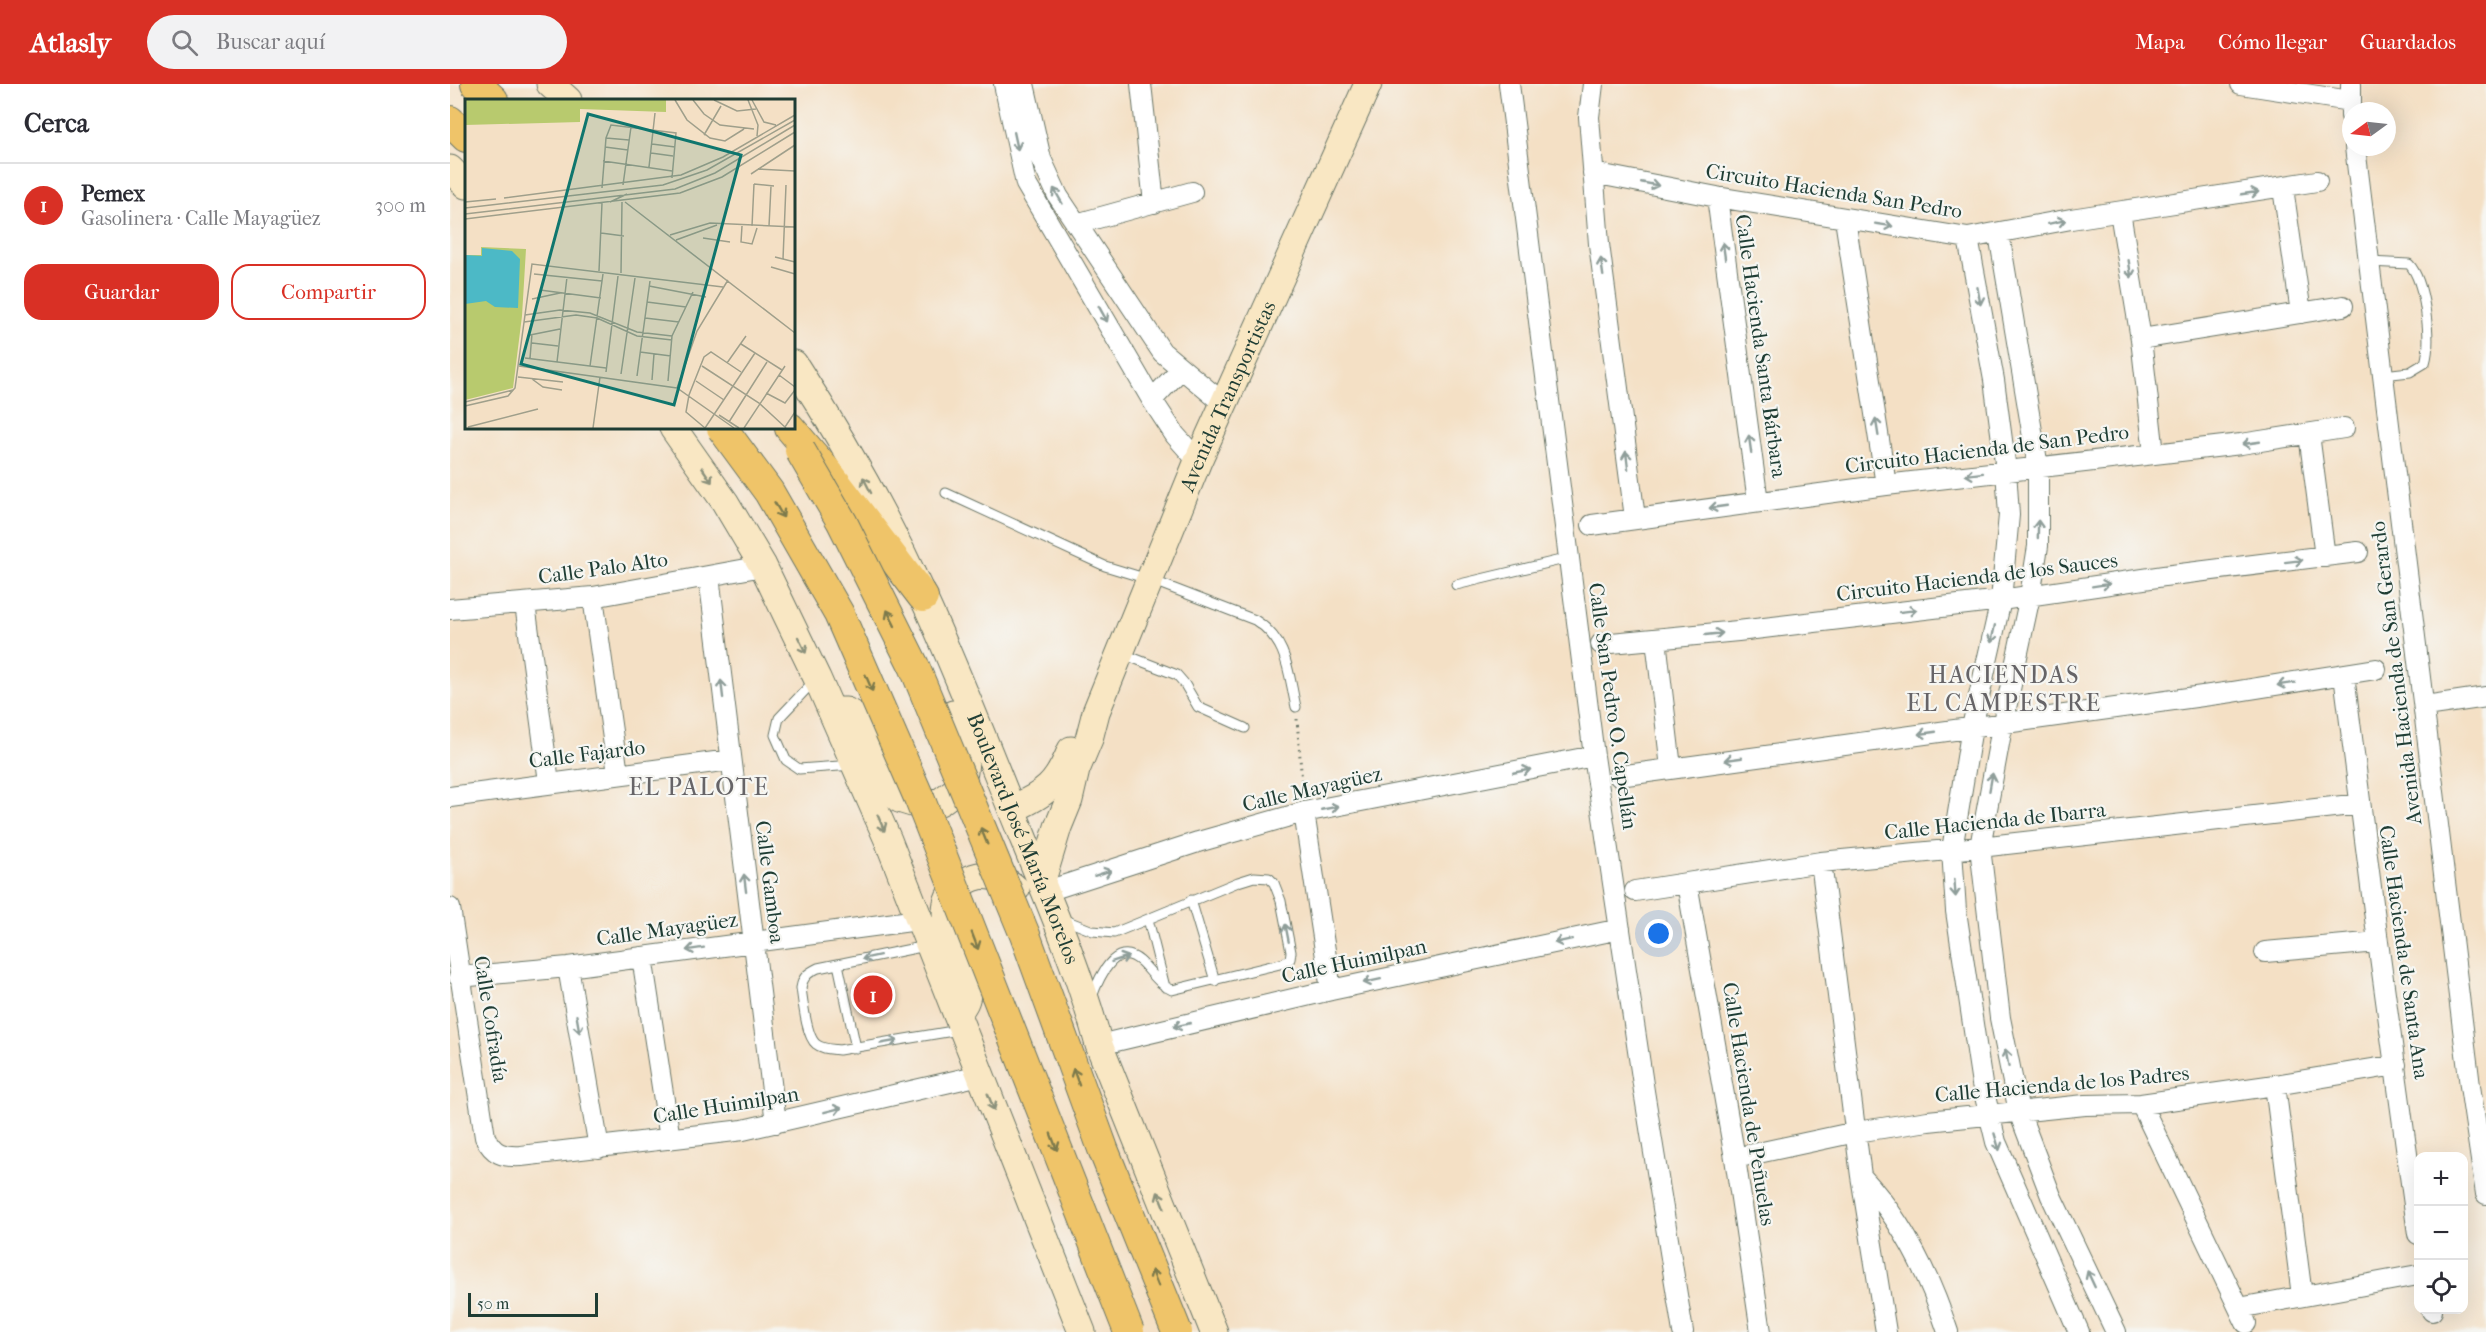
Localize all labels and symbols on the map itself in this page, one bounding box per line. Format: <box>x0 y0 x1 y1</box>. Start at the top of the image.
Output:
inset map <box>465 99 795 429</box>
north arrow <box>2342 102 2396 156</box>
one-way arrow <box>1011 131 1022 150</box>
street label: Circuito Hacienda San Pedro <box>1704 159 1964 223</box>
one-way arrow <box>1640 179 1660 190</box>
one-way arrow <box>2239 187 2259 198</box>
one-way arrow <box>1052 188 1064 205</box>
street label: Calle Hacienda Santa Bárbara <box>1731 213 1791 480</box>
one-way arrow <box>2046 216 2066 227</box>
one-way arrow <box>1873 220 1893 231</box>
one-way arrow <box>1718 241 1729 261</box>
one-way arrow <box>1596 258 1607 277</box>
one-way arrow <box>2124 259 2135 279</box>
one-way arrow <box>1974 285 1985 305</box>
street label: Avenida Transportistas <box>1174 297 1281 496</box>
one-way arrow <box>1097 305 1109 322</box>
one-way arrow <box>1871 418 1882 437</box>
street label: Circuito Hacienda de San Pedro <box>1844 420 2130 478</box>
one-way arrow <box>1744 435 1755 454</box>
one-way arrow <box>2242 437 2261 448</box>
one-way arrow <box>1622 451 1633 471</box>
one-way arrow <box>700 467 713 484</box>
one-way arrow <box>1964 469 1984 480</box>
one-way arrow <box>861 476 872 494</box>
one-way arrow <box>774 501 786 518</box>
one-way arrow <box>1709 502 1728 513</box>
one-way arrow <box>2032 519 2044 539</box>
street label: Avenida Hacienda de San Gerardo <box>2365 520 2427 827</box>
street label: Calle Palo Alto <box>537 547 669 589</box>
street label: Circuito Hacienda de los Sauces <box>1835 548 2119 606</box>
one-way arrow <box>2284 555 2304 566</box>
one-way arrow <box>2091 580 2110 591</box>
street label: Calle San Pedro O. Capellán <box>1584 581 1642 831</box>
one-way arrow <box>1897 605 1917 616</box>
one-way arrow <box>885 609 897 627</box>
one-way arrow <box>1987 624 1999 643</box>
one-way arrow <box>1704 628 1724 639</box>
one-way arrow <box>796 636 808 654</box>
district label: HACIENDAS EL CAMPESTRE <box>1906 661 2102 717</box>
one-way arrow <box>864 673 875 692</box>
one-way arrow <box>2277 678 2297 689</box>
one-way arrow <box>716 680 727 699</box>
street label: Boulevard José María Morelos <box>962 709 1084 967</box>
one-way arrow <box>1917 728 1937 739</box>
street label: Calle Fajardo <box>528 735 646 773</box>
one-way arrow <box>1724 754 1744 765</box>
street label: Calle Mayagüez <box>1240 761 1384 817</box>
one-way arrow <box>1511 765 1531 776</box>
district label: EL PALOTE <box>628 773 770 801</box>
one-way arrow <box>1986 773 1997 792</box>
street label: Calle Hacienda de Ibarra <box>1883 797 2107 845</box>
one-way arrow <box>1320 802 1339 813</box>
one-way arrow <box>876 814 887 832</box>
street label: Calle Gamboa <box>751 819 789 945</box>
street label: Calle Hacienda de Santa Ana <box>2374 824 2434 1081</box>
one-way arrow <box>978 827 989 845</box>
one-way arrow <box>1093 867 1112 878</box>
one-way arrow <box>740 873 751 893</box>
one-way arrow <box>1950 878 1961 897</box>
street label: Calle Mayagüez <box>595 907 739 951</box>
your location <box>1644 919 1673 948</box>
one-way arrow <box>1281 923 1292 943</box>
one-way arrow <box>970 931 981 950</box>
street label: Calle Huimilpan <box>1279 934 1429 988</box>
one-way arrow <box>1554 936 1573 948</box>
one-way arrow <box>685 944 705 955</box>
one-way arrow <box>861 952 881 963</box>
one-way arrow <box>1110 953 1128 964</box>
street label: Calle Cofradía <box>469 954 513 1084</box>
pin: 1 <box>854 972 892 1018</box>
one-way arrow <box>1363 976 1382 987</box>
street label: Calle Hacienda de Peñuelas <box>1718 981 1780 1228</box>
one-way arrow <box>572 1014 583 1034</box>
one-way arrow <box>1173 1020 1192 1031</box>
one-way arrow <box>879 1036 898 1047</box>
one-way arrow <box>2001 1049 2012 1069</box>
street label: Calle Hacienda de los Padres <box>1934 1061 2191 1107</box>
one-way arrow <box>1070 1068 1081 1087</box>
street label: Calle Huimilpan <box>651 1082 801 1128</box>
one-way arrow <box>986 1093 997 1111</box>
one-way arrow <box>823 1104 842 1116</box>
one-way arrow <box>1049 1132 1060 1151</box>
one-way arrow <box>1992 1132 2003 1151</box>
one-way arrow <box>1155 1191 1166 1209</box>
one-way arrow <box>1149 1269 1160 1288</box>
one-way arrow <box>2084 1271 2096 1289</box>
scale bar <box>468 1290 598 1318</box>

